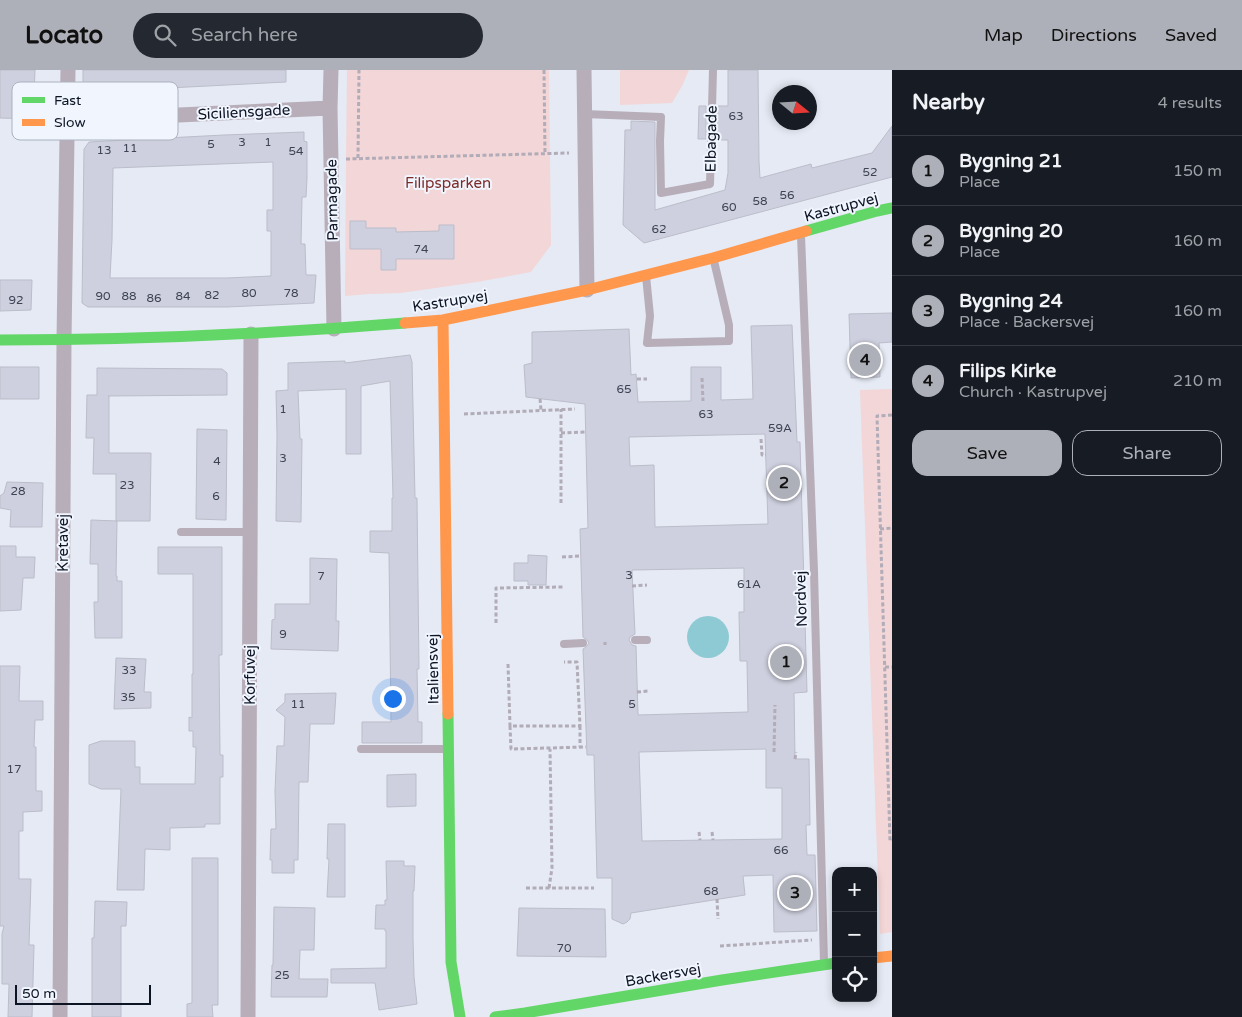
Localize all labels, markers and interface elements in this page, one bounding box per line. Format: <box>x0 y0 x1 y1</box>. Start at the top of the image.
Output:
search box <box>133 13 483 58</box>
text: Locato <box>25 21 103 50</box>
icon: search <box>151 21 179 49</box>
text: Search here <box>191 24 298 46</box>
text: Map <box>984 24 1023 46</box>
text: Directions <box>1051 24 1137 46</box>
text: Saved <box>1165 24 1217 46</box>
legend <box>12 82 178 140</box>
north arrow <box>772 85 817 130</box>
text: Nearby <box>912 90 985 115</box>
text: Fast <box>54 92 82 109</box>
text: 4 results <box>1158 93 1222 113</box>
street label: Siciliensgade <box>197 101 291 123</box>
street label: Elbagade <box>701 105 721 173</box>
house number: 63 <box>728 109 744 123</box>
text: Slow <box>54 114 86 131</box>
house number: 3 <box>238 135 246 149</box>
house number: 1 <box>264 135 272 149</box>
house number: 5 <box>207 137 215 151</box>
house number: 11 <box>122 141 138 155</box>
house number: 13 <box>96 143 112 157</box>
house number: 54 <box>288 144 304 158</box>
text: Bygning 21 <box>959 150 1063 172</box>
street label: Parmagade <box>322 159 342 241</box>
text: 1 <box>923 161 933 181</box>
text: 150 m <box>1173 161 1222 181</box>
house number: 52 <box>862 165 878 179</box>
text: Place <box>959 172 1000 192</box>
park label: Filipsparken <box>405 174 491 192</box>
house number: 56 <box>779 188 795 202</box>
street label: Kastrupvej <box>802 189 880 225</box>
house number: 58 <box>752 194 768 208</box>
house number: 60 <box>721 200 737 214</box>
text: Bygning 20 <box>959 220 1063 242</box>
house number: 62 <box>651 222 667 236</box>
text: 2 <box>923 231 933 251</box>
text: 160 m <box>1173 231 1222 251</box>
house number: 74 <box>413 242 429 256</box>
text: Place <box>959 242 1000 262</box>
house number: 80 <box>241 286 257 300</box>
house number: 78 <box>283 286 299 300</box>
street label: Kastrupvej <box>411 286 489 316</box>
house number: 82 <box>204 288 220 302</box>
house number: 90 <box>95 289 111 303</box>
house number: 88 <box>121 289 137 303</box>
house number: 84 <box>175 289 191 303</box>
text: Bygning 24 <box>959 290 1063 312</box>
house number: 86 <box>146 291 162 305</box>
house number: 92 <box>8 293 24 307</box>
text: 3 <box>923 301 933 321</box>
text: 160 m <box>1173 301 1222 321</box>
text: Place · Backersvej <box>959 312 1094 332</box>
pin: 4 <box>849 341 881 379</box>
text: Filips Kirke <box>959 360 1056 382</box>
text: 4 <box>923 371 933 391</box>
text: 210 m <box>1173 371 1222 391</box>
house number: 65 <box>616 382 632 396</box>
text: Church · Kastrupvej <box>959 382 1107 402</box>
house number: 1 <box>279 402 287 416</box>
house number: 63 <box>698 407 714 421</box>
house number: 59A <box>768 421 792 435</box>
button: Save <box>912 430 1062 476</box>
button: Share <box>1072 430 1222 476</box>
house number: 3 <box>279 451 287 465</box>
house number: 4 <box>213 454 221 468</box>
pin: 2 <box>768 464 800 502</box>
house number: 23 <box>119 478 135 492</box>
house number: 28 <box>10 484 26 498</box>
house number: 6 <box>212 489 220 503</box>
street label: Kretavej <box>54 514 72 572</box>
house number: 3 <box>625 568 633 582</box>
house number: 7 <box>317 569 325 583</box>
street label: Nordvej <box>791 571 811 627</box>
house number: 61A <box>737 577 761 591</box>
house number: 9 <box>279 627 287 641</box>
street label: Italiensvej <box>423 634 443 704</box>
pin: 1 <box>770 643 802 681</box>
street label: Korfuvej <box>241 645 259 705</box>
house number: 33 <box>121 663 137 677</box>
your location <box>380 686 406 712</box>
house number: 35 <box>120 690 136 704</box>
house number: 11 <box>290 697 306 711</box>
house number: 5 <box>628 697 636 711</box>
house number: 17 <box>6 762 22 776</box>
house number: 66 <box>773 843 789 857</box>
map controls <box>832 867 877 1002</box>
button: + <box>832 867 877 912</box>
pin: 3 <box>779 874 811 912</box>
house number: 68 <box>703 884 719 898</box>
button: − <box>832 912 877 957</box>
house number: 70 <box>556 941 572 955</box>
button: locate <box>832 957 877 1002</box>
street label: Backersvej <box>624 960 702 990</box>
house number: 25 <box>274 968 290 982</box>
scale bar <box>15 982 151 1005</box>
text: 50 m <box>22 985 56 1002</box>

